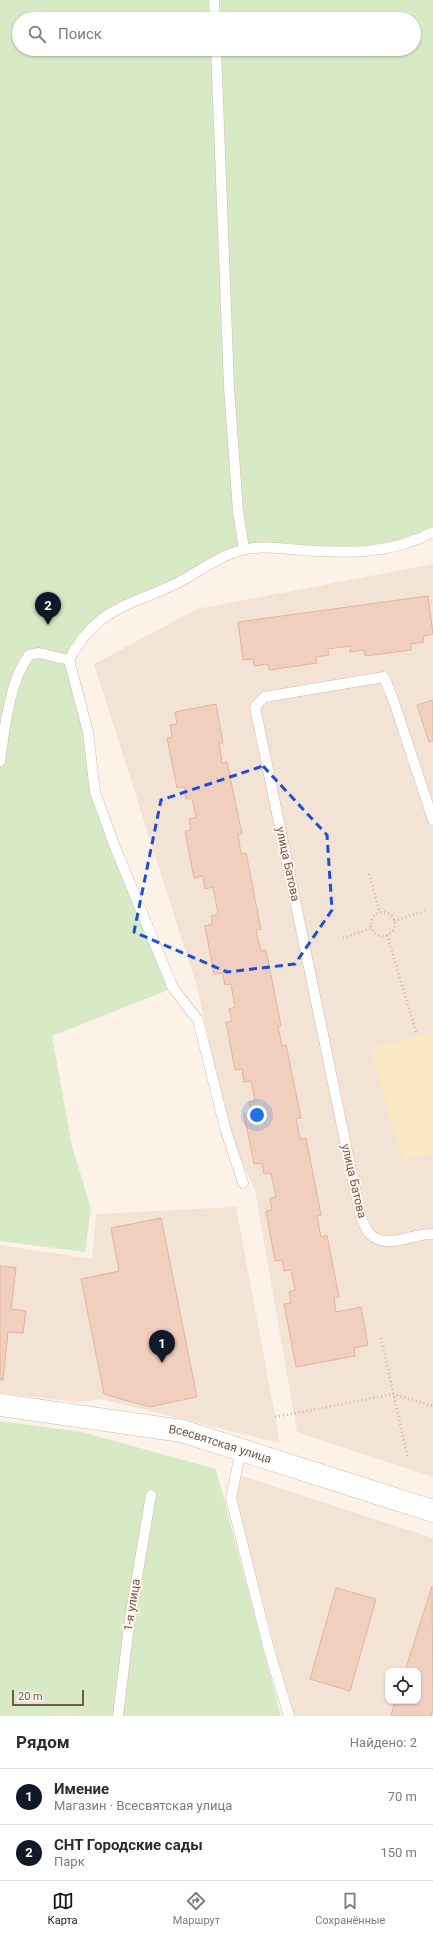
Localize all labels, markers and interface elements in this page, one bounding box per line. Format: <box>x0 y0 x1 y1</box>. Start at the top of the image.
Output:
search box <box>12 12 421 56</box>
icon: search <box>26 23 48 45</box>
text: Поиск <box>58 25 102 43</box>
pin: 2 <box>35 592 61 625</box>
street label: улица Батова <box>273 826 303 902</box>
your location <box>247 1105 267 1125</box>
street label: улица Батова <box>339 1143 369 1219</box>
pin: 1 <box>149 1330 175 1363</box>
street label: Всесвятская улица <box>168 1422 273 1466</box>
street label: 1-я улица <box>121 1578 143 1632</box>
map controls <box>385 1668 421 1704</box>
button: locate <box>385 1668 421 1704</box>
scale bar <box>12 1688 84 1707</box>
text: 20 m <box>18 1690 43 1703</box>
text: Рядом <box>16 1732 70 1752</box>
text: Найдено: 2 <box>350 1735 417 1750</box>
text: Имение <box>54 1780 109 1798</box>
text: 1 <box>25 1789 33 1804</box>
text: 70 m <box>388 1789 417 1804</box>
text: Магазин · Всесвятская улица <box>54 1798 232 1813</box>
text: СНТ Городские сады <box>54 1836 203 1854</box>
text: 2 <box>25 1845 33 1860</box>
text: 150 m <box>380 1845 417 1860</box>
text: Парк <box>54 1854 85 1869</box>
tab: Карта <box>48 1890 78 1927</box>
tab: Маршрут <box>173 1890 220 1927</box>
tab: Сохранённые <box>315 1890 385 1927</box>

